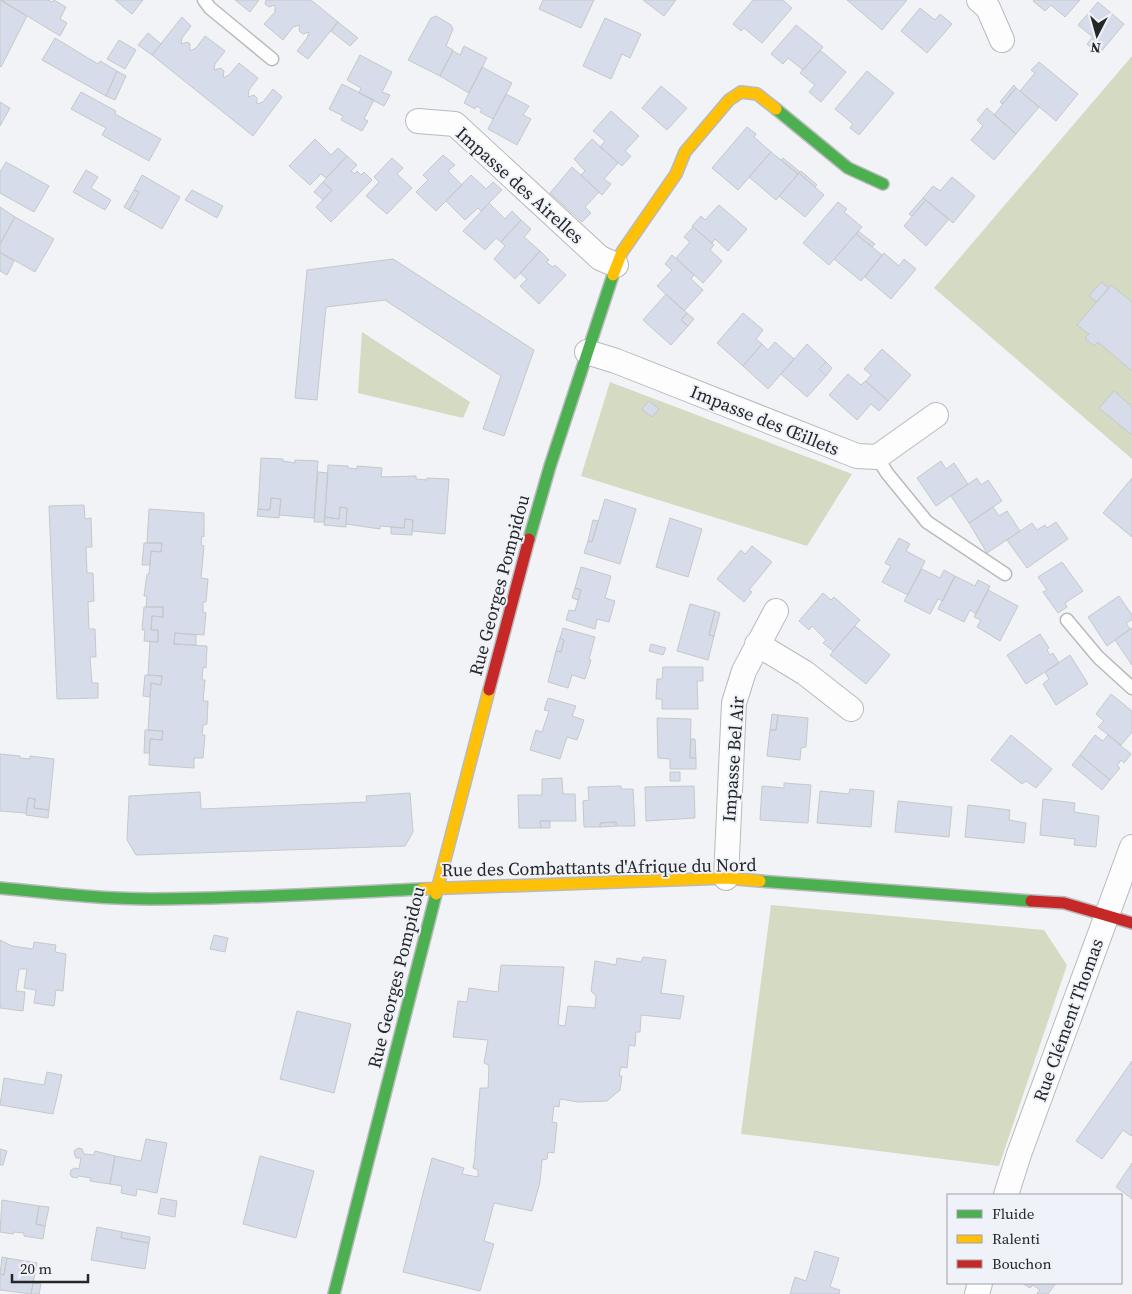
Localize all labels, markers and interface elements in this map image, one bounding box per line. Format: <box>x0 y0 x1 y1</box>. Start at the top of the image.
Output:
north arrow <box>1072 10 1122 60</box>
text: N <box>1090 37 1102 58</box>
street label: Impasse des Airelles <box>451 121 589 249</box>
street label: Impasse des Œillets <box>687 379 843 461</box>
street label: Rue Georges Pompidou <box>463 492 535 678</box>
street label: Impasse Bel Air <box>716 695 750 823</box>
street label: Rue des Combattants d'Afrique du Nord <box>441 852 757 882</box>
street label: Rue Georges Pompidou <box>361 883 431 1071</box>
street label: Rue Clément Thomas <box>1027 935 1109 1105</box>
legend <box>947 1194 1122 1284</box>
text: Fluide <box>992 1203 1035 1224</box>
text: Ralenti <box>992 1228 1040 1249</box>
scale bar <box>12 1252 89 1284</box>
text: Bouchon <box>992 1253 1052 1274</box>
text: 20 m <box>20 1258 52 1279</box>

